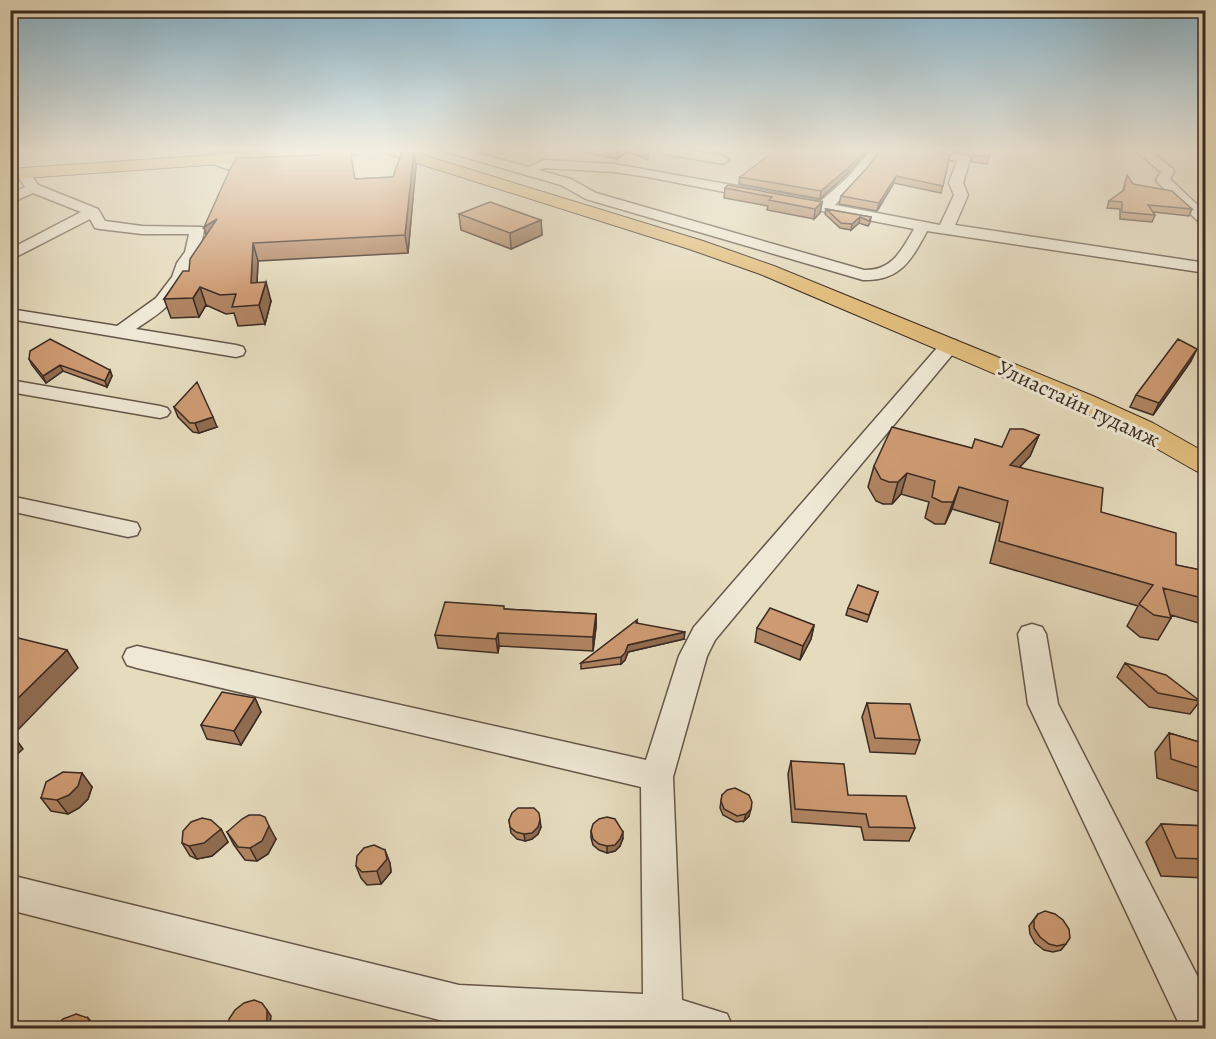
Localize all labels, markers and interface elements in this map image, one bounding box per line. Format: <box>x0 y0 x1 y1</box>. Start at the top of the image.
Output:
street label: Улиастайн гудамж <box>992 353 1165 455</box>

